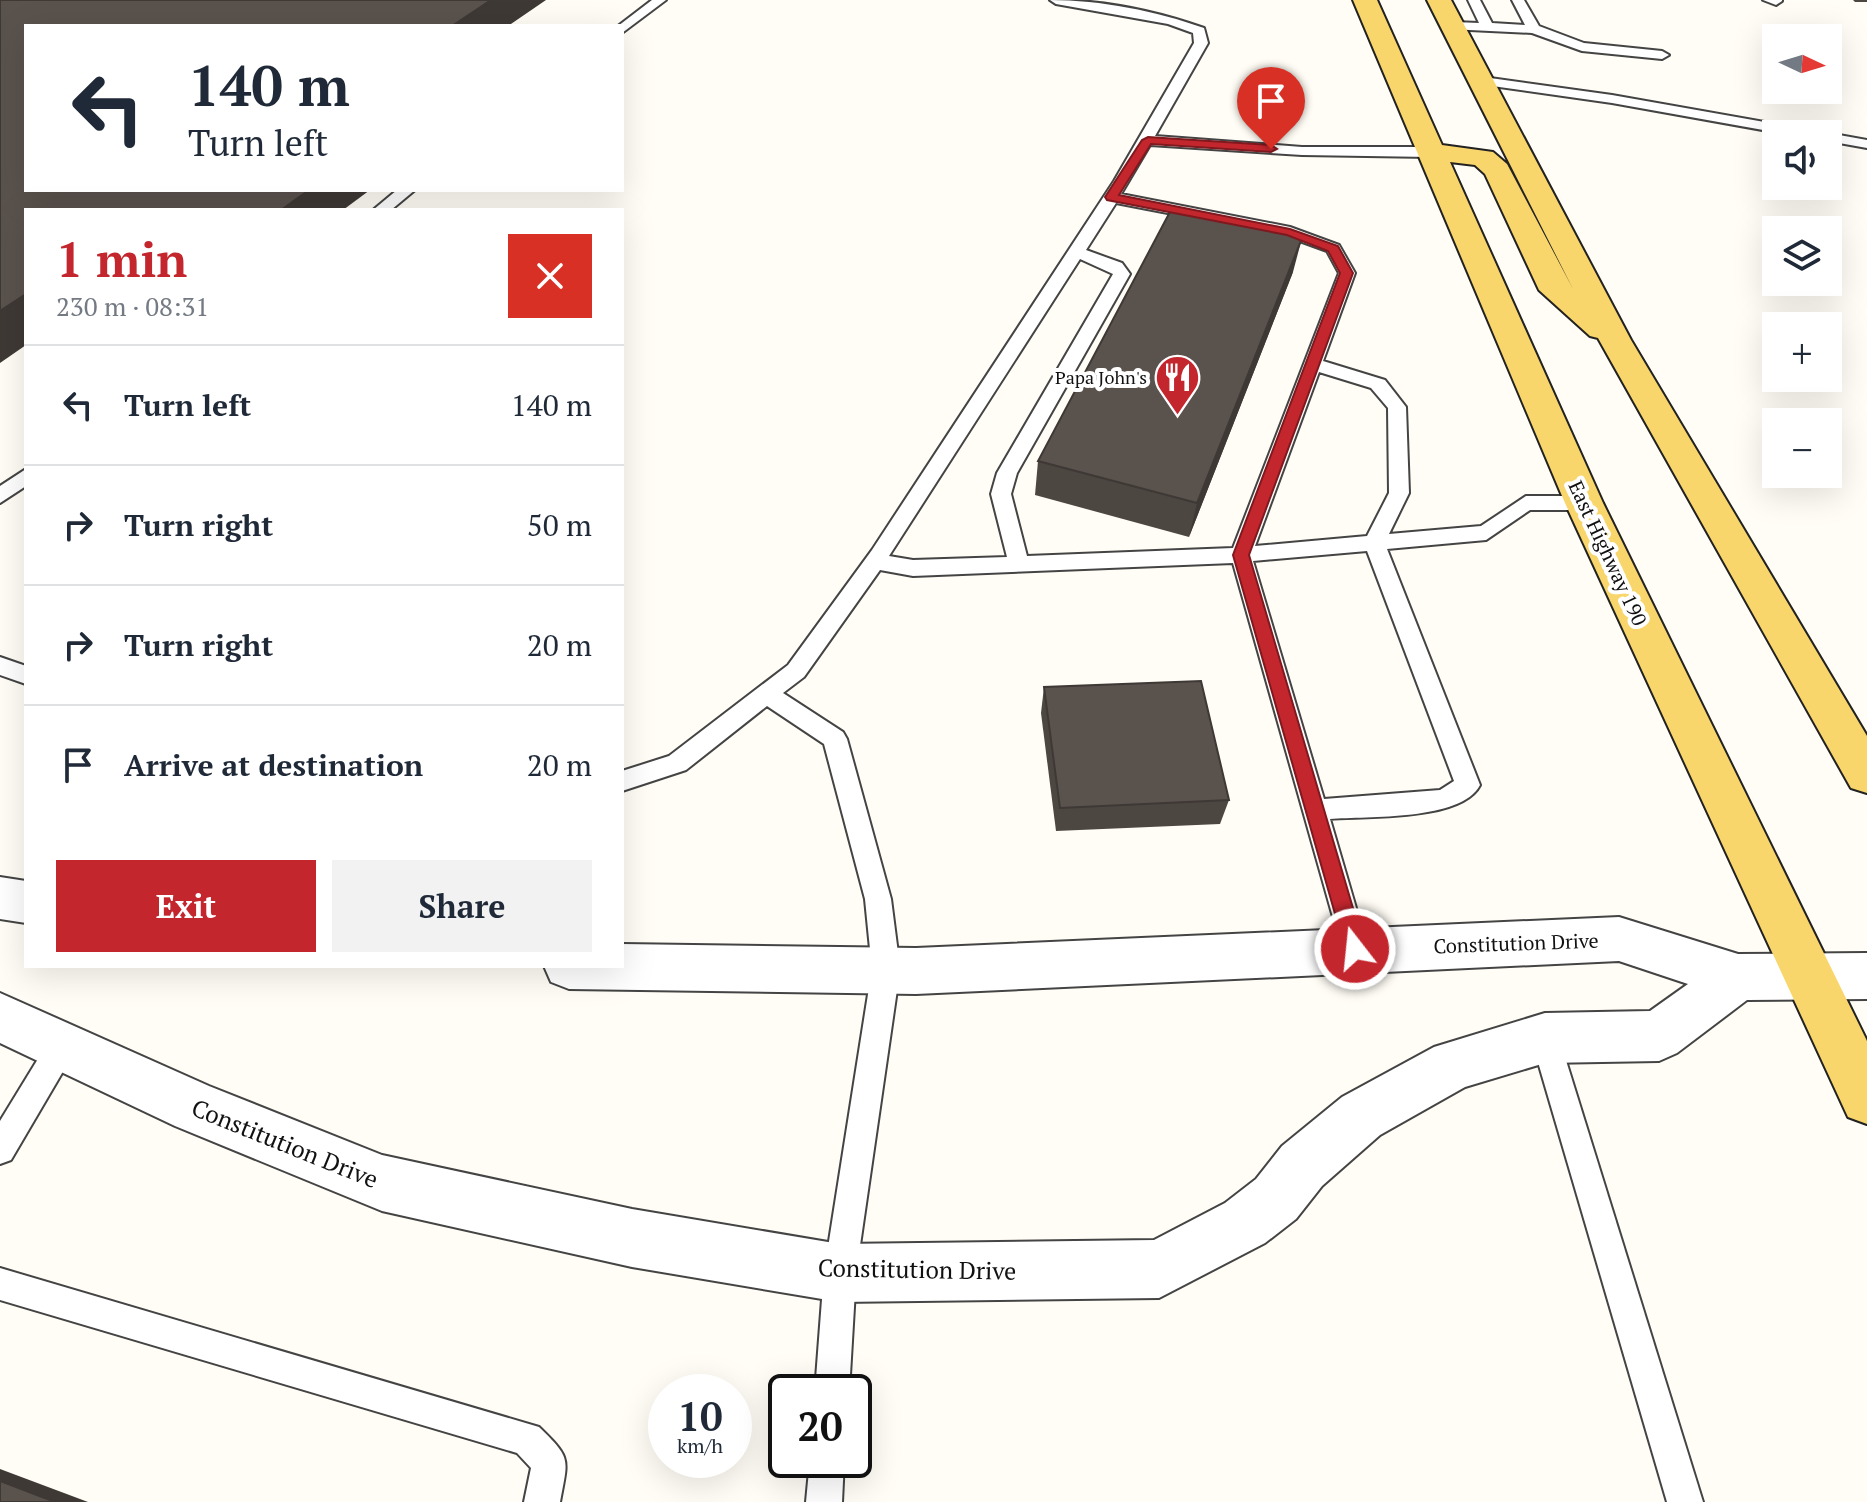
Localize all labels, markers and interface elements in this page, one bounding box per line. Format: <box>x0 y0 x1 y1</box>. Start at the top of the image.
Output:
north arrow <box>1762 24 1842 104</box>
map controls <box>1762 24 1842 488</box>
text: 140 m <box>188 48 350 122</box>
icon: left <box>56 56 160 160</box>
pin <box>1237 67 1305 149</box>
icon: arrive <box>1249 79 1293 123</box>
text: Turn left <box>188 119 328 166</box>
button: sound <box>1762 120 1842 200</box>
button: layers <box>1762 216 1842 296</box>
text: 1 min <box>56 227 187 291</box>
button: close <box>508 234 592 318</box>
text: 230 m · 08:31 <box>56 289 209 323</box>
button: + <box>1762 312 1842 392</box>
restaurant icon: Papa John's <box>1154 353 1202 416</box>
place label: Papa John's <box>1055 365 1147 389</box>
icon: left <box>56 383 100 427</box>
text: Turn left <box>124 385 251 425</box>
text: 140 m <box>511 385 592 425</box>
button: − <box>1762 408 1842 488</box>
street label: East Highway 190 <box>1563 476 1653 630</box>
icon: right <box>56 503 100 547</box>
text: Turn right <box>124 505 273 545</box>
text: 50 m <box>527 505 592 545</box>
icon: right <box>56 623 100 667</box>
text: Turn right <box>124 625 273 665</box>
text: 20 m <box>527 625 592 665</box>
icon: arrive <box>56 743 100 787</box>
text: Arrive at destination <box>124 745 423 785</box>
text: 20 m <box>527 745 592 785</box>
button: Exit <box>56 860 316 952</box>
button: Share <box>332 860 592 952</box>
position arrow <box>1313 907 1397 991</box>
street label: Constitution Drive <box>1433 927 1599 959</box>
street label: Constitution Drive <box>187 1091 383 1195</box>
street label: Constitution Drive <box>818 1251 1016 1287</box>
speed limit sign: 20 <box>768 1374 872 1478</box>
text: 10 <box>677 1389 723 1442</box>
text: km/h <box>677 1432 723 1459</box>

